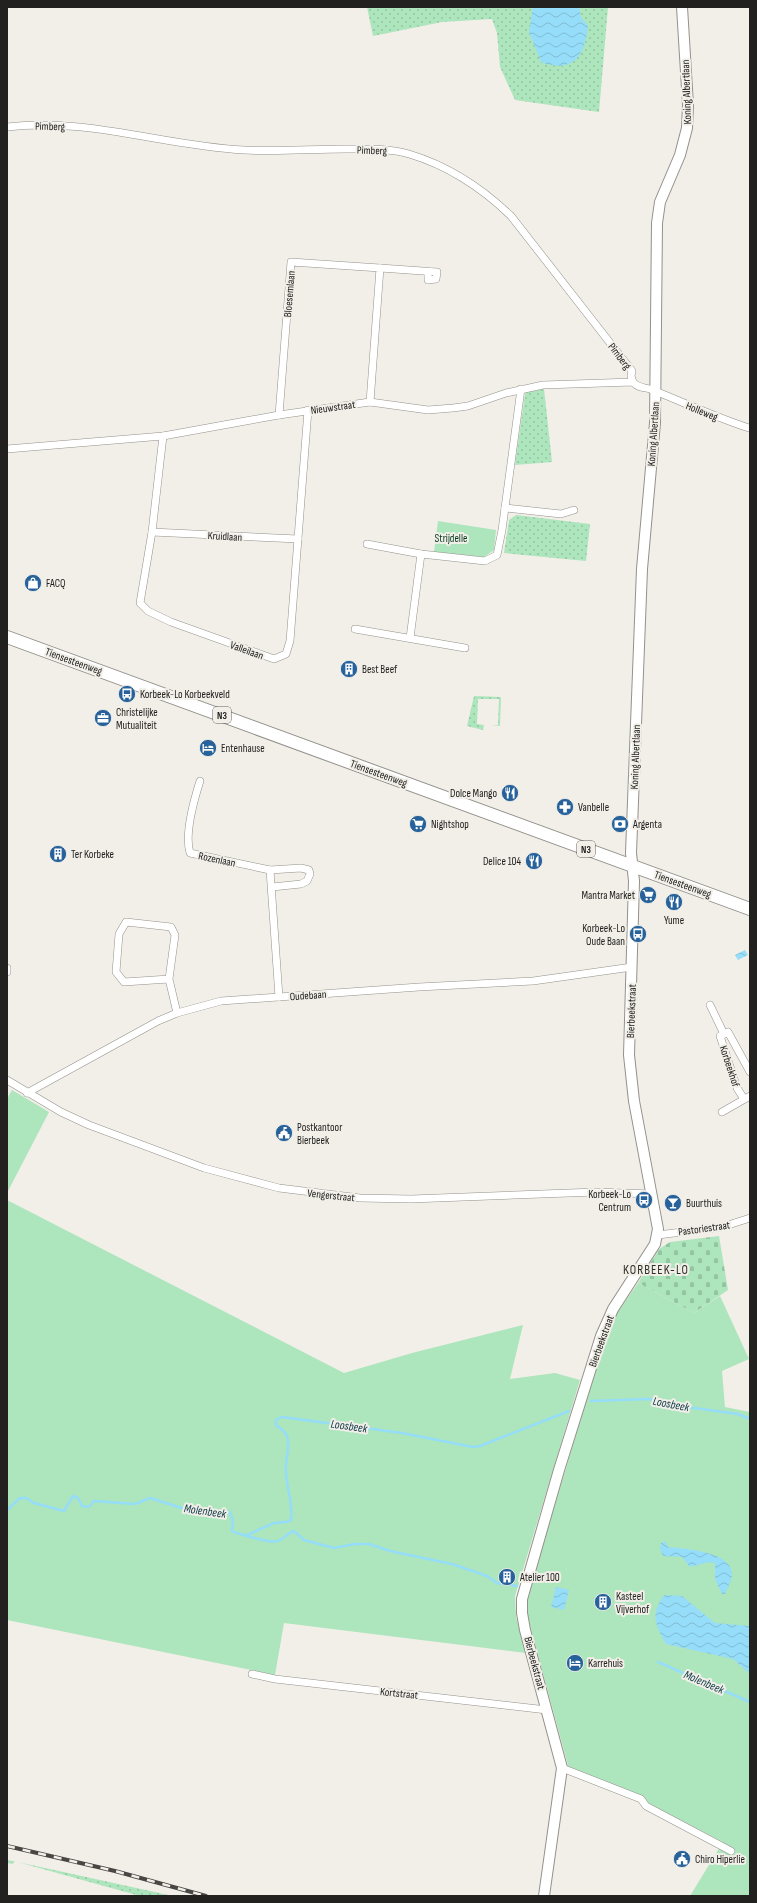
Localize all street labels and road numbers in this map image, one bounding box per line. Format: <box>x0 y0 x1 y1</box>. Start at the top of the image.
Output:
street label: Koning Albertlaan <box>679 59 694 125</box>
street label: Pimberg <box>35 120 66 133</box>
street label: Pimberg <box>357 143 388 158</box>
street label: Bloesemlaan <box>281 270 298 318</box>
street label: Pimberg <box>605 340 634 373</box>
street label: Nieuwstraat <box>310 398 357 417</box>
street label: Holleweg <box>684 399 720 424</box>
street label: Koning Albertlaan <box>645 401 662 467</box>
street label: Kruidlaan <box>207 529 243 544</box>
street label: Valleilaan <box>228 638 266 663</box>
street label: Tiensesteenweg <box>44 645 105 678</box>
road number: N3 <box>213 707 231 723</box>
street label: Koning Albertlaan <box>628 724 643 790</box>
street label: Tiensesteenweg <box>349 757 410 790</box>
road number: N3 <box>577 841 595 857</box>
street label: Rozenlaan <box>197 849 237 870</box>
street label: Tiensesteenweg <box>653 868 714 901</box>
street label: Bierbeekstraat <box>624 983 639 1038</box>
street label: Oudebaan <box>289 988 327 1003</box>
street label: Korbeekhof <box>717 1044 743 1089</box>
street label: Vengerstraat <box>307 1187 356 1205</box>
street label: Pastoriestraat <box>677 1218 731 1239</box>
street label: Bierbeekstraat <box>586 1313 617 1369</box>
street label: Bierbeekstraat <box>521 1635 548 1692</box>
street label: Kortstraat <box>379 1685 419 1702</box>

